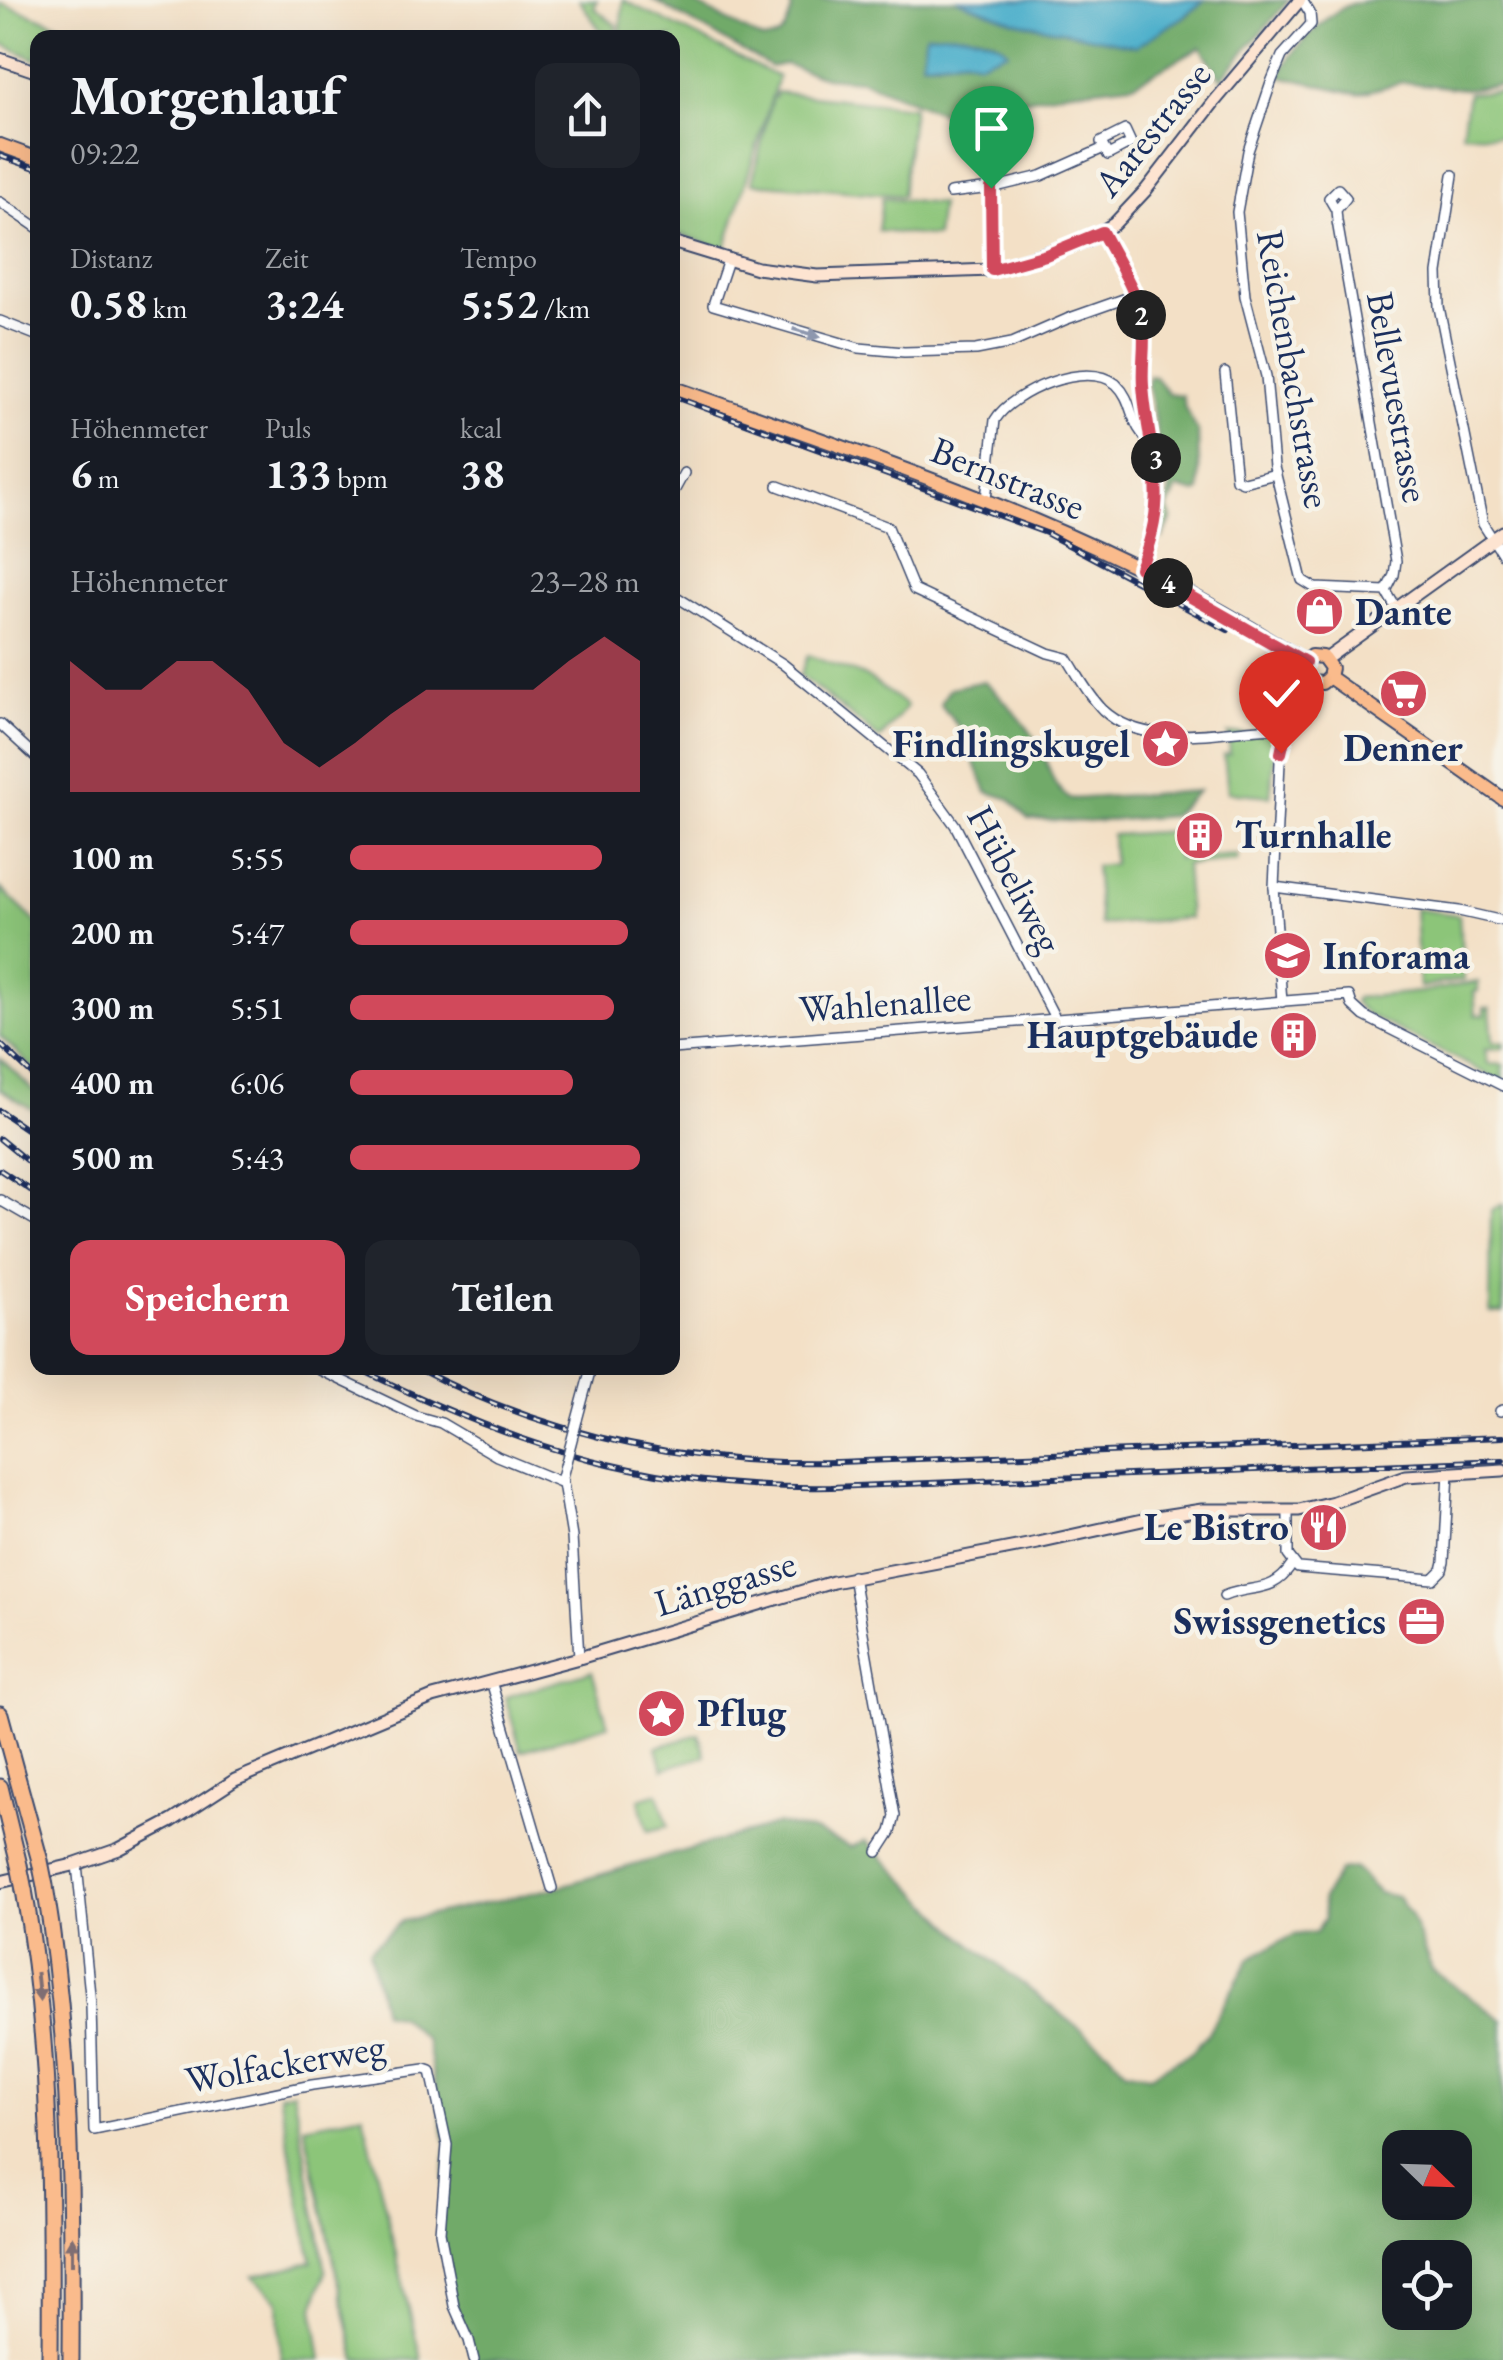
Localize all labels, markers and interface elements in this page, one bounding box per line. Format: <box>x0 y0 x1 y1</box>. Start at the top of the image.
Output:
street label: Aarestrasse <box>1081 51 1221 207</box>
text: Morgenlauf <box>70 59 341 130</box>
button: share <box>535 63 640 168</box>
pin <box>949 86 1034 189</box>
icon: arrive <box>964 101 1019 156</box>
text: 09:22 <box>70 132 139 174</box>
street label: Reichenbachstrasse <box>1246 226 1343 512</box>
text: Distanz <box>70 240 152 276</box>
text: Zeit <box>265 240 308 276</box>
text: Tempo <box>460 240 537 276</box>
text: 0.58 <box>70 276 147 331</box>
text: 3:24 <box>265 276 344 331</box>
text: 5:52 <box>460 276 539 331</box>
street label: Bellevuestrasse <box>1356 288 1441 506</box>
text: km <box>147 290 188 326</box>
text: /km <box>539 290 590 326</box>
pin: 2 <box>1116 290 1166 340</box>
text: 2 <box>1134 297 1148 333</box>
one-way arrow <box>792 326 823 342</box>
text: Höhenmeter <box>70 410 208 446</box>
text: Puls <box>265 410 311 446</box>
text: kcal <box>460 410 502 446</box>
street label: Bernstrasse <box>924 425 1092 530</box>
pin: 3 <box>1131 433 1181 483</box>
text: 3 <box>1149 440 1163 476</box>
text: 6 <box>70 446 92 501</box>
text: 133 <box>265 446 332 501</box>
text: 38 <box>460 446 504 501</box>
text: m <box>92 460 120 496</box>
text: bpm <box>332 460 388 496</box>
pin: 4 <box>1143 558 1193 608</box>
text: Höhenmeter <box>70 560 228 602</box>
text: 23–28 m <box>530 560 640 602</box>
text: 4 <box>1161 565 1175 601</box>
shop icon: Dante <box>1294 586 1346 638</box>
place label: Dante <box>1355 587 1452 636</box>
pin <box>1239 651 1324 754</box>
icon: check <box>1254 666 1309 721</box>
supermarket icon: Denner <box>1377 668 1429 720</box>
place icon: Findlingskugel <box>1139 718 1191 770</box>
place label: Findlingskugel <box>892 719 1130 768</box>
place label: Denner <box>1343 723 1463 772</box>
street label: Hübeliweg <box>956 797 1075 961</box>
building icon: Turnhalle <box>1174 809 1226 861</box>
place label: Turnhalle <box>1235 810 1392 859</box>
text: 100 m <box>70 837 154 879</box>
text: 5:55 <box>230 837 284 879</box>
text: 200 m <box>70 912 154 954</box>
text: 5:47 <box>230 912 284 954</box>
school or university icon: Inforama <box>1262 930 1314 982</box>
place label: Inforama <box>1323 931 1470 980</box>
street label: Wahlenallee <box>797 972 973 1033</box>
text: 300 m <box>70 987 154 1029</box>
text: 5:51 <box>230 987 284 1029</box>
building icon: Hauptgebäude <box>1267 1009 1319 1061</box>
place label: Hauptgebäude <box>1027 1010 1258 1059</box>
text: 400 m <box>70 1062 154 1104</box>
text: 6:06 <box>230 1062 284 1104</box>
text: 500 m <box>70 1137 154 1179</box>
text: 5:43 <box>230 1137 284 1179</box>
button: Speichern <box>70 1240 345 1355</box>
button: Teilen <box>365 1240 640 1355</box>
restaurant icon: Le Bistro <box>1298 1501 1350 1553</box>
place label: Le Bistro <box>1144 1502 1289 1551</box>
street label: Länggasse <box>648 1538 801 1627</box>
office icon: Swissgenetics <box>1395 1595 1447 1647</box>
place label: Swissgenetics <box>1173 1596 1386 1645</box>
place icon: Pflug <box>636 1687 688 1739</box>
place label: Pflug <box>697 1688 787 1737</box>
one-way arrow <box>30 1971 46 2003</box>
street label: Wolfackerweg <box>181 2021 389 2104</box>
north arrow <box>1382 2130 1472 2220</box>
map controls <box>1382 2130 1472 2330</box>
one-way arrow <box>64 2235 80 2267</box>
button: locate <box>1382 2240 1472 2330</box>

